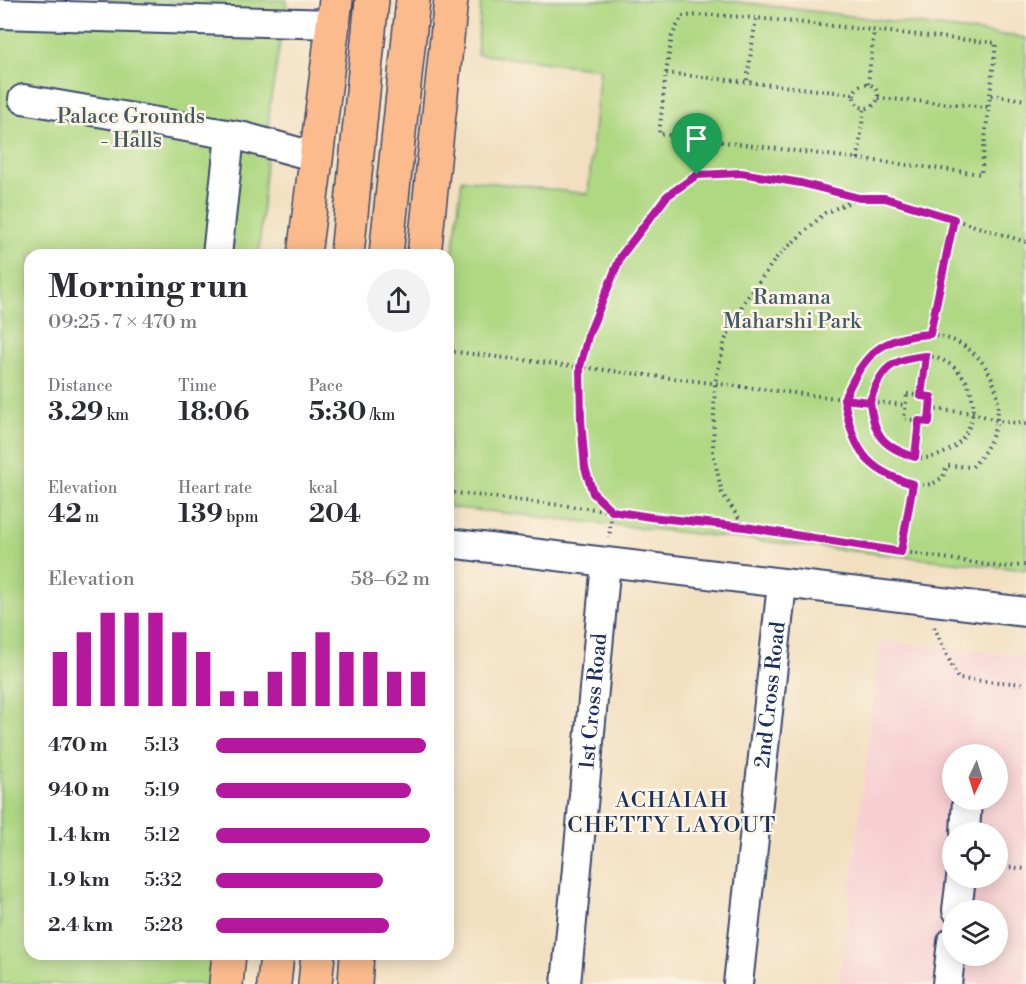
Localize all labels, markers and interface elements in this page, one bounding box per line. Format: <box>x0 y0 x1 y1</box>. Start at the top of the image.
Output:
park label: Palace Grounds - Halls <box>57 104 205 154</box>
pin <box>671 113 722 175</box>
icon: arrive <box>680 122 713 155</box>
text: Morning run <box>48 267 248 308</box>
button: share <box>367 269 430 332</box>
park label: Ramana Maharshi Park <box>723 285 862 335</box>
text: 09:25 · 7 × 470 m <box>48 310 197 335</box>
text: Distance <box>48 376 113 396</box>
text: Time <box>178 376 217 396</box>
text: Pace <box>309 376 343 396</box>
text: 3.29 <box>48 396 103 428</box>
text: 18:06 <box>178 396 249 428</box>
text: 5:30 <box>309 396 366 428</box>
text: km <box>103 405 129 425</box>
text: /km <box>366 405 395 425</box>
text: Elevation <box>48 478 117 498</box>
text: Heart rate <box>178 478 252 498</box>
text: kcal <box>309 478 338 498</box>
text: 42 <box>48 498 82 530</box>
text: 139 <box>178 498 223 530</box>
text: 204 <box>309 498 361 530</box>
text: m <box>82 507 99 527</box>
text: bpm <box>223 507 259 527</box>
text: Elevation <box>48 567 135 592</box>
text: 58–62 m <box>351 567 430 592</box>
street label: 2nd Cross Road <box>750 620 792 769</box>
street label: 1st Cross Road <box>574 632 613 771</box>
text: 470 m <box>48 733 108 758</box>
text: 5:13 <box>144 733 179 758</box>
north arrow <box>942 744 1008 810</box>
map controls <box>942 744 1008 966</box>
text: 940 m <box>48 778 110 803</box>
text: 5:19 <box>144 778 180 803</box>
district label: ACHAIAH CHETTY LAYOUT <box>567 787 777 839</box>
button: locate <box>942 822 1008 888</box>
text: 1.4 km <box>48 823 110 848</box>
text: 5:12 <box>144 823 180 848</box>
text: 1.9 km <box>48 868 110 893</box>
text: 5:32 <box>144 868 182 893</box>
button: layers <box>942 900 1008 966</box>
text: 2.4 km <box>48 913 113 938</box>
text: 5:28 <box>144 913 183 938</box>

